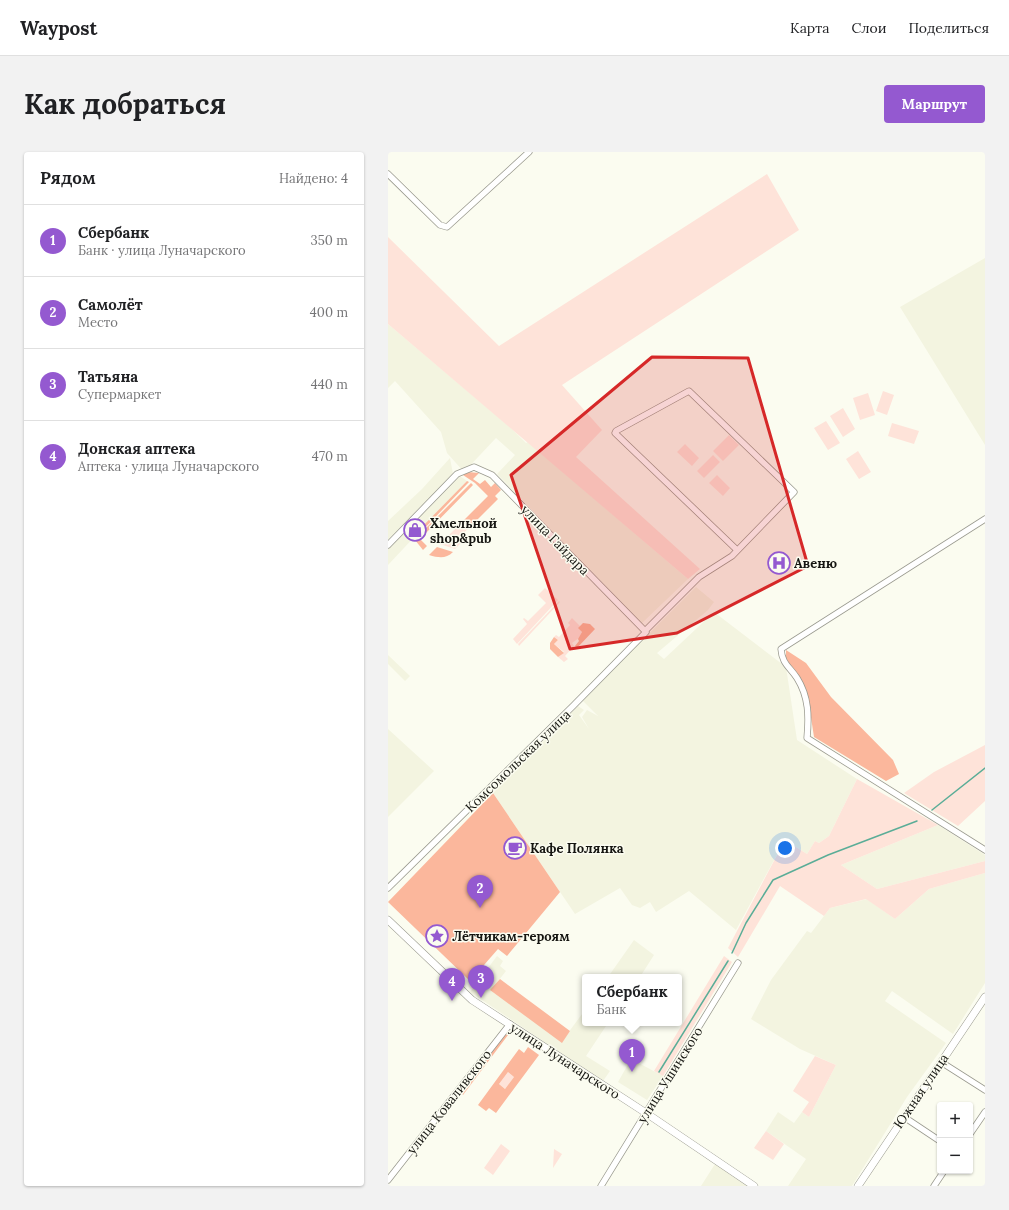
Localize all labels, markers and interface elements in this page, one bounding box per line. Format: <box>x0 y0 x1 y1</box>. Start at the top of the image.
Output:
text: Waypost <box>20 16 97 40</box>
text: Карта <box>790 19 829 37</box>
text: Слои <box>851 19 886 37</box>
text: Поделиться <box>908 19 989 37</box>
button: Маршрут <box>884 85 985 123</box>
text: Как добраться <box>24 86 226 122</box>
text: Рядом <box>40 167 96 189</box>
text: Найдено: 4 <box>279 170 348 187</box>
text: Сбербанк <box>78 223 149 242</box>
text: 1 <box>50 232 56 249</box>
text: 350 m <box>311 232 348 249</box>
text: Банк · улица Луначарского <box>78 242 246 259</box>
text: Самолёт <box>78 295 143 314</box>
text: 2 <box>50 304 56 321</box>
text: 400 m <box>310 304 348 321</box>
text: Место <box>78 314 118 331</box>
text: Татьяна <box>78 367 138 386</box>
text: 3 <box>49 376 57 393</box>
text: 440 m <box>311 376 348 393</box>
text: Супермаркет <box>78 386 161 403</box>
text: Донская аптека <box>78 439 195 458</box>
text: 4 <box>49 448 57 465</box>
text: 470 m <box>312 448 348 465</box>
text: Аптека · улица Луначарского <box>78 458 259 475</box>
street label: улица Гайдара <box>517 501 593 579</box>
place label: Хмельной shop&pub <box>430 515 498 547</box>
shop icon: Хмельной shop&pub <box>402 517 428 543</box>
hospital icon: Авеню <box>766 550 792 576</box>
place label: Авеню <box>794 555 837 572</box>
street label: Комсомольская улица <box>462 706 575 816</box>
cafe icon: Кафе Полянка <box>502 835 528 861</box>
your location <box>775 838 795 858</box>
place label: Кафе Полянка <box>530 840 624 857</box>
pin: 2 <box>467 875 493 908</box>
place icon: Лётчикам-героям <box>424 923 450 949</box>
place label: Лётчикам-героям <box>452 928 570 945</box>
pin: 3 <box>468 965 494 998</box>
pin: 4 <box>439 968 465 1001</box>
popup <box>582 974 682 1026</box>
text: Сбербанк <box>596 982 668 1001</box>
text: Банк <box>596 1001 626 1018</box>
street label: улица Луначарского <box>507 1019 624 1103</box>
street label: улица Ушинского <box>634 1023 707 1126</box>
pin: 1 <box>619 1039 645 1072</box>
street label: улица Коваливского <box>403 1046 495 1158</box>
street label: Южная улица <box>890 1050 952 1132</box>
map controls <box>937 1102 973 1174</box>
button: + <box>937 1102 973 1138</box>
button: − <box>937 1138 973 1174</box>

